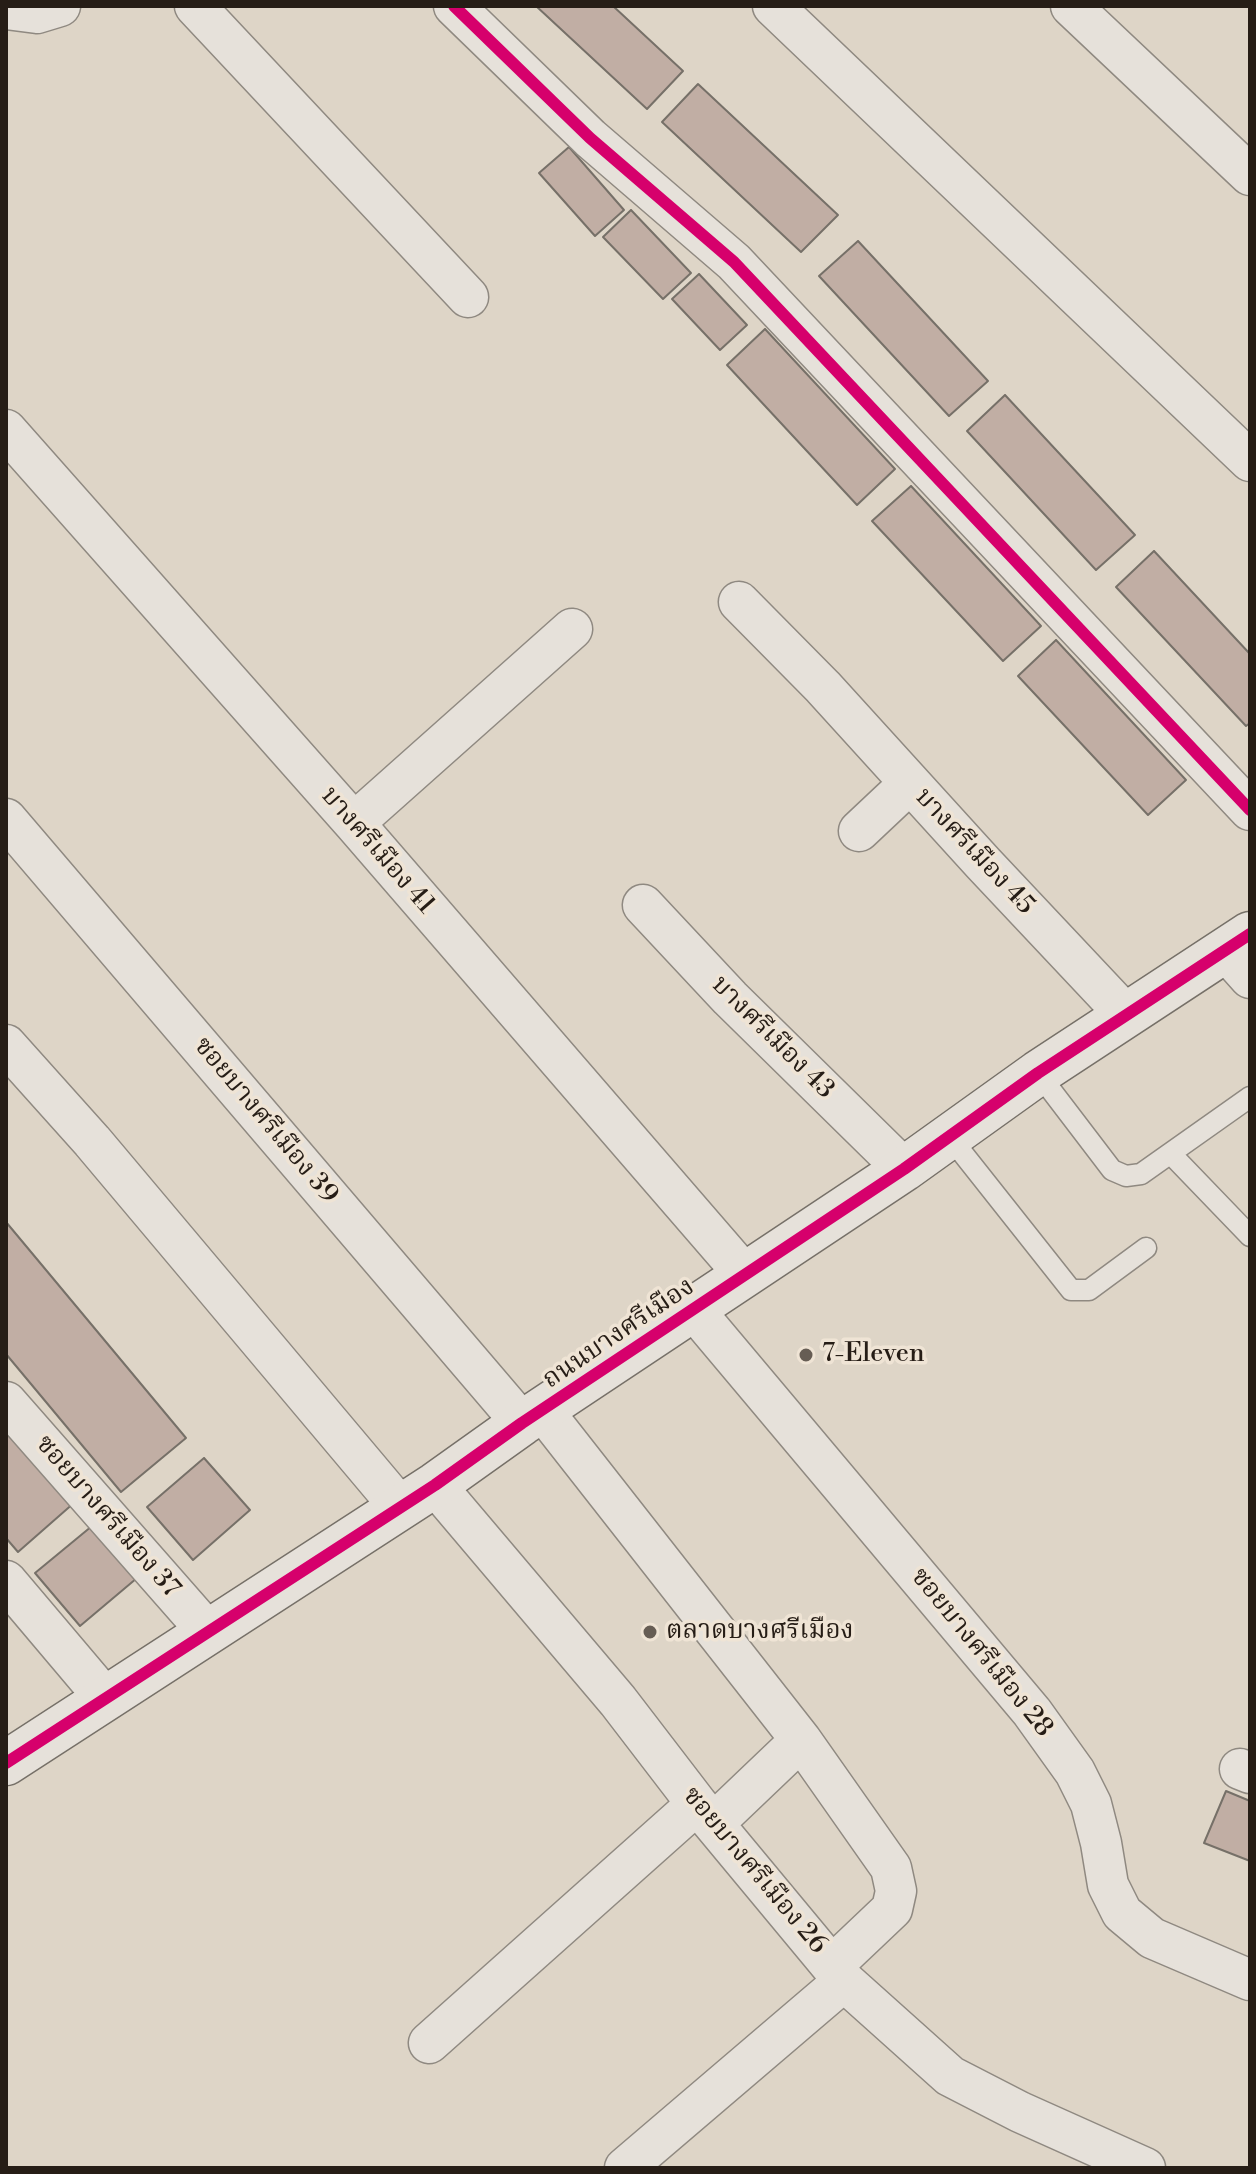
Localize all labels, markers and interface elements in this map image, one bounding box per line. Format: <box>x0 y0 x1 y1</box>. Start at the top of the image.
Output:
street label: บางศรีเมือง 41 <box>313 781 441 921</box>
street label: บางศรีเมือง 45 <box>908 782 1040 922</box>
street label: บางศรีเมือง 43 <box>704 970 840 1106</box>
street label: ซอยบางศรีเมือง 39 <box>186 1031 344 1211</box>
street label: ถนนบางศรีเมือง <box>537 1272 701 1396</box>
place label: 7-Eleven <box>822 1339 924 1371</box>
marker: 7-Eleven <box>797 1346 815 1364</box>
street label: ซอยบางศรีเมือง 37 <box>28 1430 186 1604</box>
street label: ซอยบางศรีเมือง 28 <box>903 1562 1059 1744</box>
place label: ตลาดบางศรีเมือง <box>666 1616 854 1648</box>
marker: ตลาดบางศรีเมือง <box>641 1623 659 1641</box>
street label: ซอยบางศรีเมือง 26 <box>675 1781 833 1961</box>

